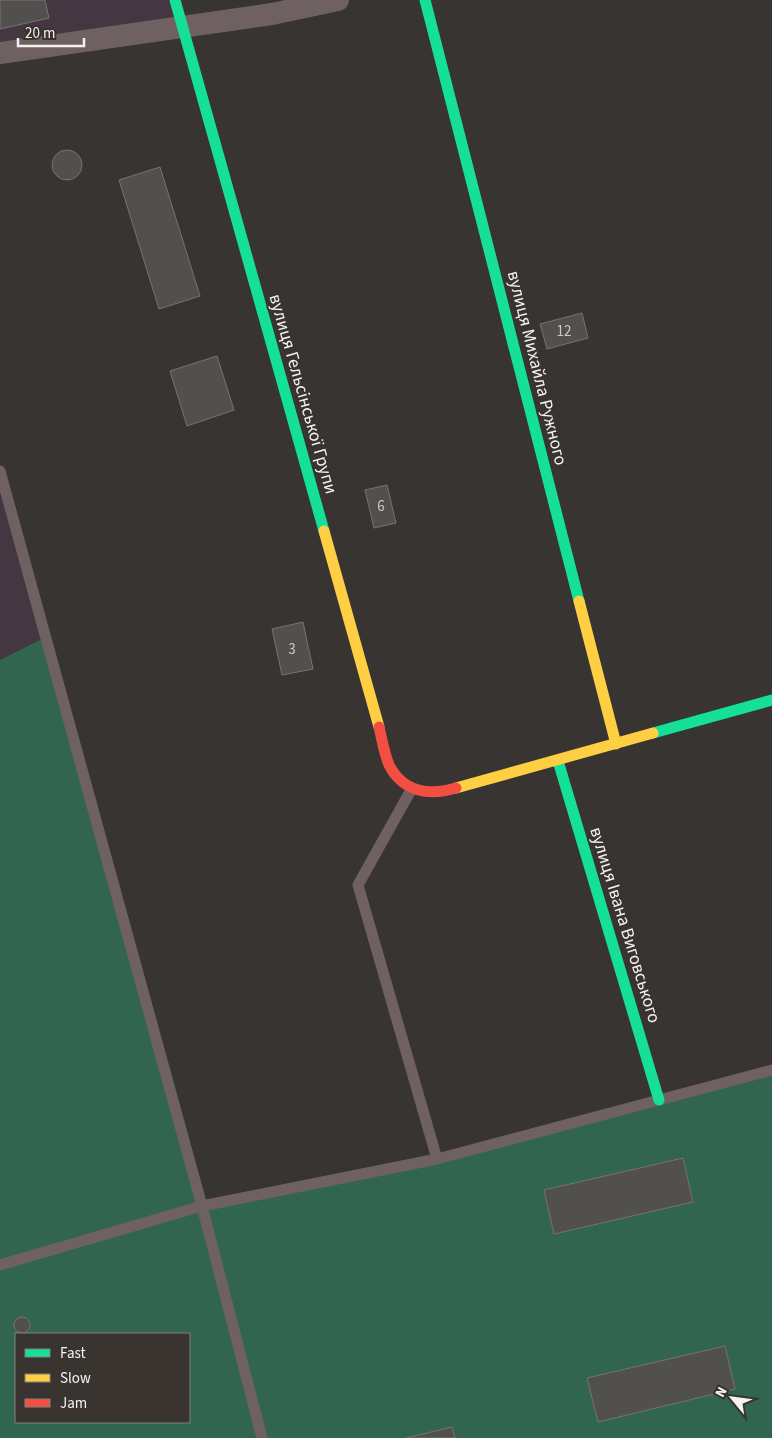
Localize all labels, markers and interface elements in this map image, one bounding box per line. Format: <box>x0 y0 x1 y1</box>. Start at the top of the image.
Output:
scale bar <box>18 15 84 47</box>
text: 20 m <box>25 23 55 44</box>
street label: вулиця Михайла Ружного <box>501 268 573 468</box>
street label: вулиця Гельсінської Групи <box>262 291 344 497</box>
house number: 12 <box>557 321 571 342</box>
house number: 6 <box>377 496 385 517</box>
house number: 3 <box>288 639 296 660</box>
street label: вулиця Івана Виговського <box>583 824 667 1026</box>
legend <box>15 1333 190 1423</box>
text: Fast <box>60 1343 86 1364</box>
text: Slow <box>60 1368 91 1389</box>
north arrow <box>707 1373 757 1423</box>
text: N <box>711 1383 733 1401</box>
text: Jam <box>60 1393 87 1414</box>

